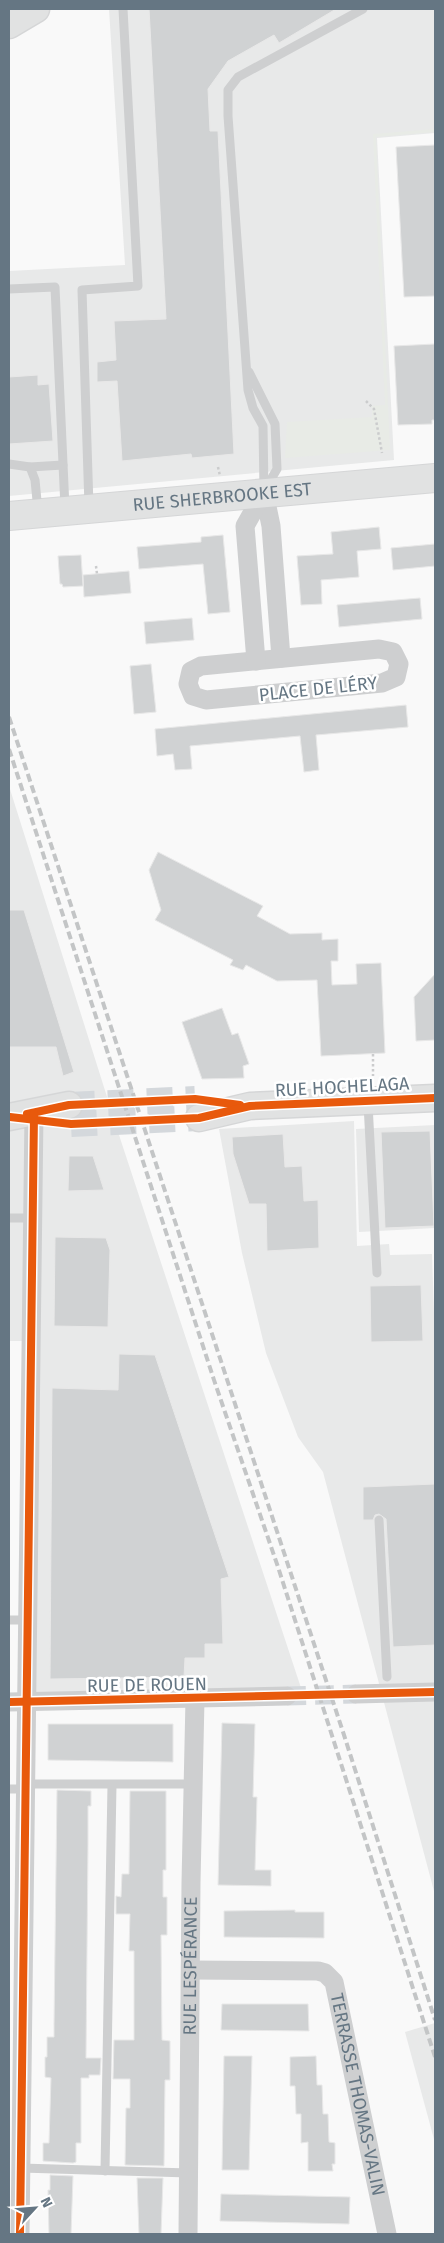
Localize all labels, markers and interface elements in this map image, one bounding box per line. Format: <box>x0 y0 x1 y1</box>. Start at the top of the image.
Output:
street label: RUE SHERBROOKE EST <box>132 478 313 516</box>
street label: PLACE DE LÉRY <box>258 671 378 706</box>
street label: RUE HOCHELAGA <box>274 1072 410 1102</box>
street label: RUE DE ROUEN <box>87 1673 207 1697</box>
street label: RUE LESPÉRANCE <box>178 1897 202 2035</box>
street label: TERRASSE THOMAS-VALIN <box>326 1991 390 2198</box>
north arrow <box>10 2183 60 2233</box>
text: N <box>37 2195 56 2210</box>

